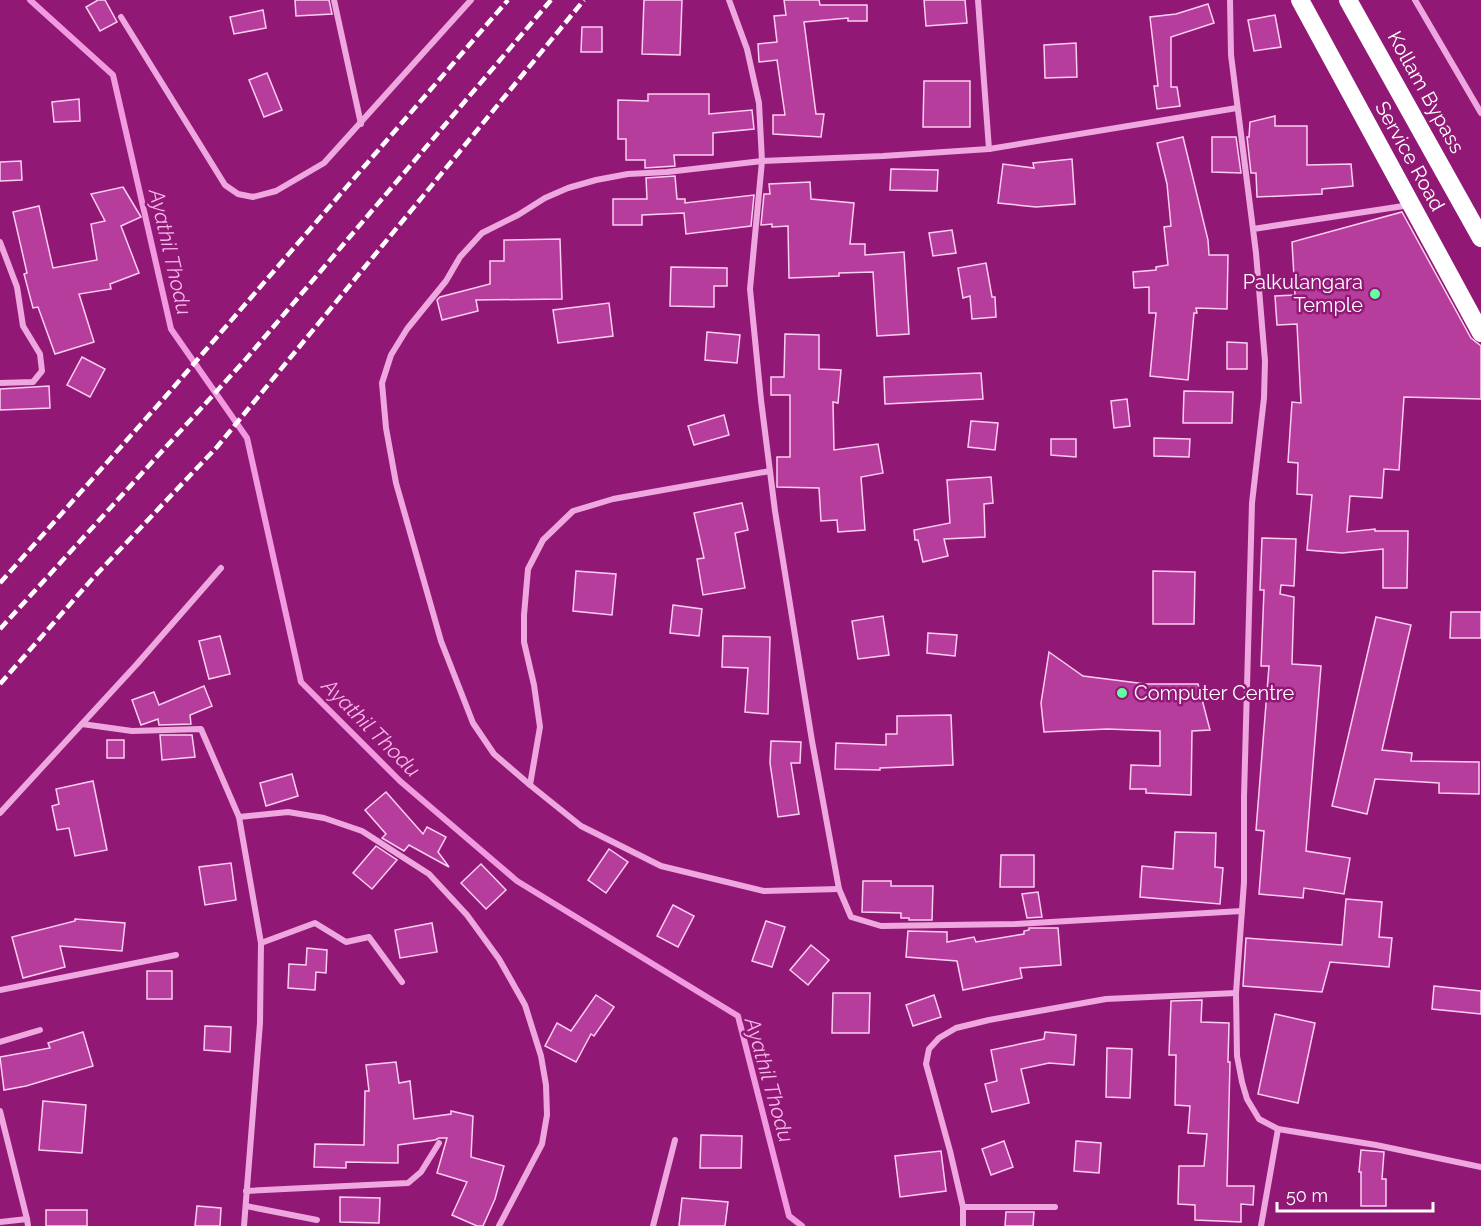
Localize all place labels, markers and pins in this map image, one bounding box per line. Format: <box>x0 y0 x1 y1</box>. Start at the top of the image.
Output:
place label: Palkulangara Temple <box>1243 270 1363 317</box>
marker: Palkulangara Temple <box>1368 287 1382 301</box>
place label: Computer Centre <box>1134 681 1295 705</box>
marker: Computer Centre <box>1115 686 1129 700</box>

